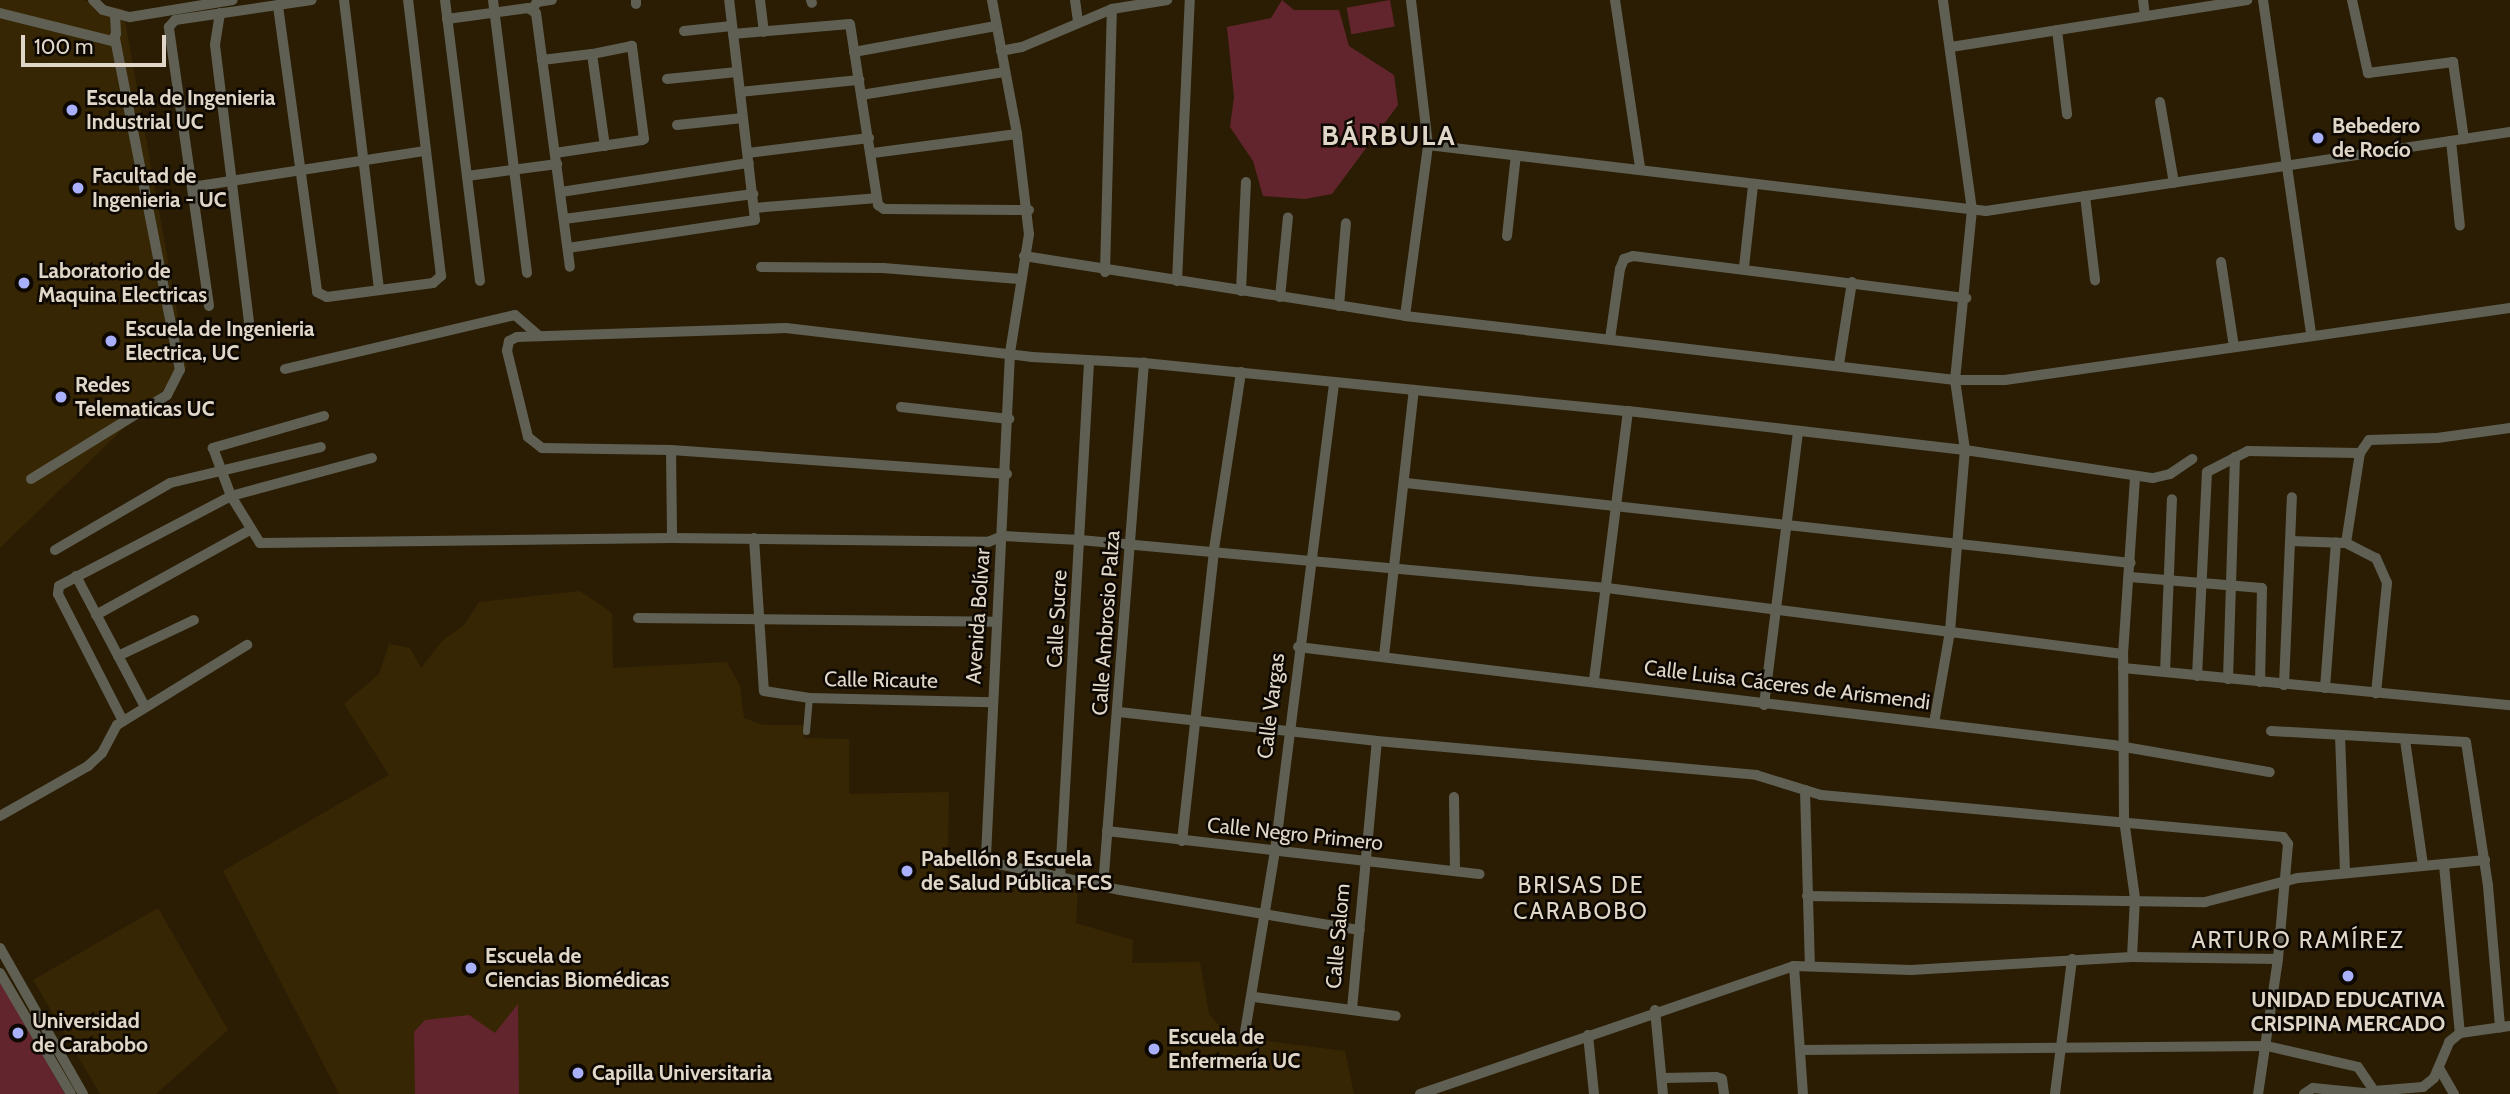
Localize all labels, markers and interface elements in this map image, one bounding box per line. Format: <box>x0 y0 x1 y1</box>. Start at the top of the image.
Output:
scale bar <box>24 21 170 65</box>
text: 100 m <box>34 34 93 59</box>
place label: Escuela de Ingenieria Industrial UC <box>86 85 275 135</box>
marker: Escuela de Ingenieria Industrial UC <box>64 102 80 118</box>
place label: Bebedero de Rocío <box>2332 113 2420 163</box>
district label: BÁRBULA <box>1322 118 1456 152</box>
marker: Bebedero de Rocío <box>2310 130 2326 146</box>
place label: Facultad de Ingenieria - UC <box>92 163 227 213</box>
marker: Facultad de Ingenieria - UC <box>70 180 86 196</box>
place label: Laboratorio de Maquina Electricas <box>38 258 207 308</box>
marker: Laboratorio de Maquina Electricas <box>16 275 32 291</box>
place label: Escuela de Ingenieria Electrica, UC <box>125 316 314 366</box>
marker: Escuela de Ingenieria Electrica, UC <box>103 333 119 349</box>
place label: Redes Telematicas UC <box>75 372 214 422</box>
marker: Redes Telematicas UC <box>53 389 69 405</box>
street label: Calle Ambrosio Palza <box>1087 530 1125 716</box>
street label: Avenida Bolívar <box>961 547 995 685</box>
street label: Calle Sucre <box>1042 569 1072 669</box>
street label: Calle Vargas <box>1252 652 1290 760</box>
street label: Calle Luisa Cáceres de Arismendi <box>1642 655 1932 715</box>
street label: Calle Ricaute <box>824 666 938 694</box>
street label: Calle Negro Primero <box>1206 812 1384 856</box>
place label: Pabellón 8 Escuela de Salud Pública FCS <box>921 846 1112 896</box>
marker: Pabellón 8 Escuela de Salud Pública FCS <box>899 863 915 879</box>
district label: BRISAS DE CARABOBO <box>1514 871 1648 925</box>
street label: Calle Salom <box>1321 882 1355 990</box>
district label: ARTURO RAMÍREZ <box>2193 926 2403 954</box>
place label: Escuela de Ciencias Biomédicas <box>485 943 669 993</box>
marker: Escuela de Ciencias Biomédicas <box>463 960 479 976</box>
marker: UNIDAD EDUCATIVA CRISPINA MERCADO <box>2340 968 2356 984</box>
place label: UNIDAD EDUCATIVA CRISPINA MERCADO <box>2251 987 2445 1037</box>
place label: Universidad de Carabobo <box>32 1008 148 1058</box>
place label: Escuela de Enfermería UC <box>1168 1024 1300 1074</box>
marker: Universidad de Carabobo <box>10 1025 26 1041</box>
marker: Escuela de Enfermería UC <box>1146 1041 1162 1057</box>
place label: Capilla Universitaria <box>592 1060 772 1086</box>
marker: Capilla Universitaria <box>570 1065 586 1081</box>

